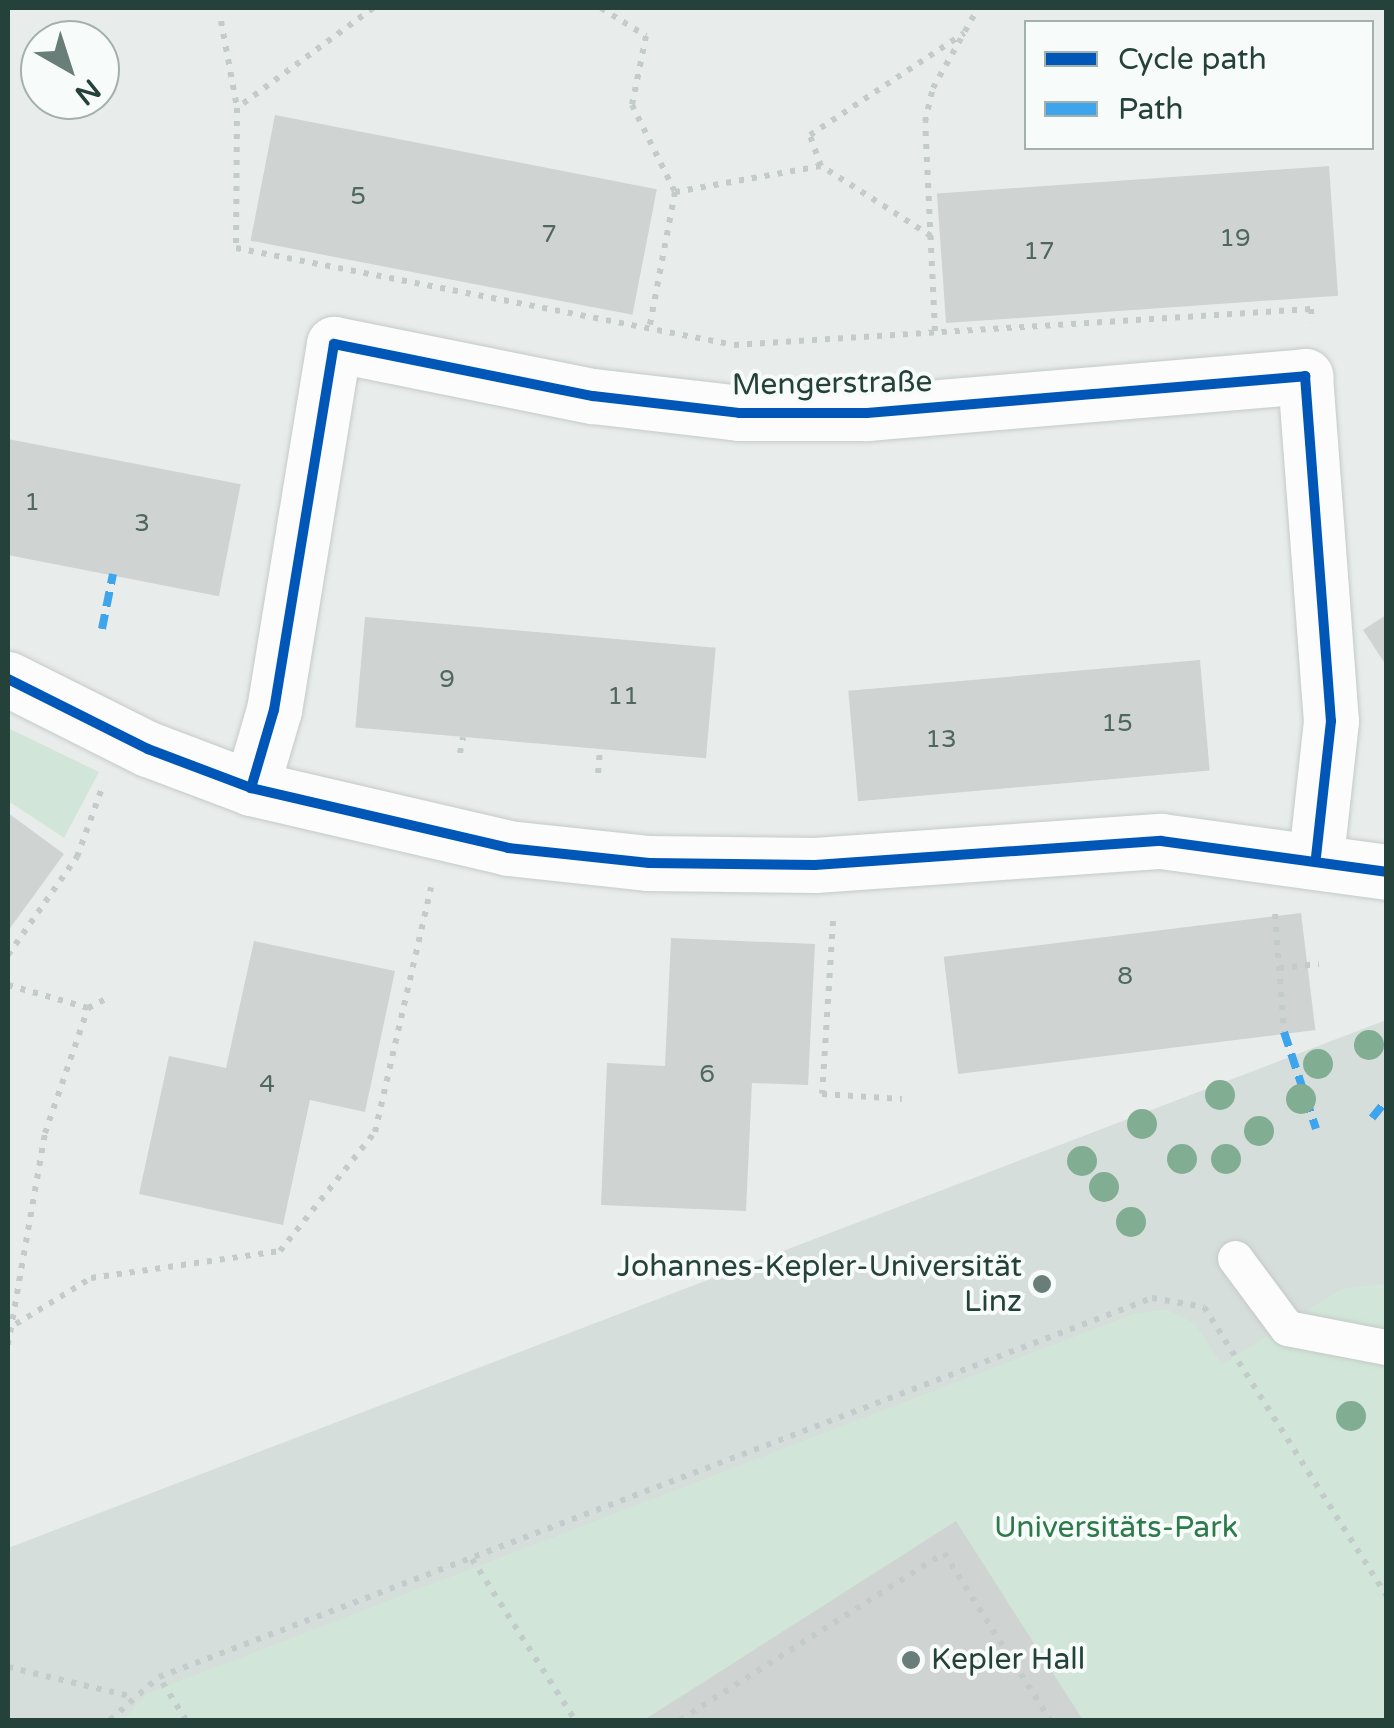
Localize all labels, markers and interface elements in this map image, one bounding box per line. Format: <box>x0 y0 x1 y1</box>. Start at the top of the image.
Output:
north arrow <box>20 20 120 120</box>
legend <box>1024 20 1374 150</box>
text: Cycle path <box>1118 41 1267 78</box>
text: N <box>68 71 107 112</box>
text: Path <box>1118 91 1184 128</box>
house number: 5 <box>350 181 366 211</box>
house number: 7 <box>541 219 557 249</box>
house number: 19 <box>1219 223 1251 253</box>
house number: 17 <box>1023 236 1055 266</box>
street label: Mengerstraße <box>731 364 933 404</box>
house number: 1 <box>24 487 40 517</box>
house number: 3 <box>134 508 150 538</box>
house number: 9 <box>439 664 455 694</box>
house number: 11 <box>607 681 639 711</box>
house number: 15 <box>1101 708 1133 738</box>
house number: 13 <box>925 724 957 754</box>
house number: 8 <box>1117 961 1133 991</box>
house number: 6 <box>699 1059 715 1089</box>
house number: 4 <box>259 1069 275 1099</box>
place label: Johannes-Kepler-Universität Linz <box>617 1249 1022 1320</box>
marker: Johannes-Kepler-Universität Linz <box>1031 1273 1053 1295</box>
park label: Universitäts-Park <box>994 1510 1238 1546</box>
place label: Kepler Hall <box>931 1642 1085 1678</box>
marker: Kepler Hall <box>900 1649 922 1671</box>

